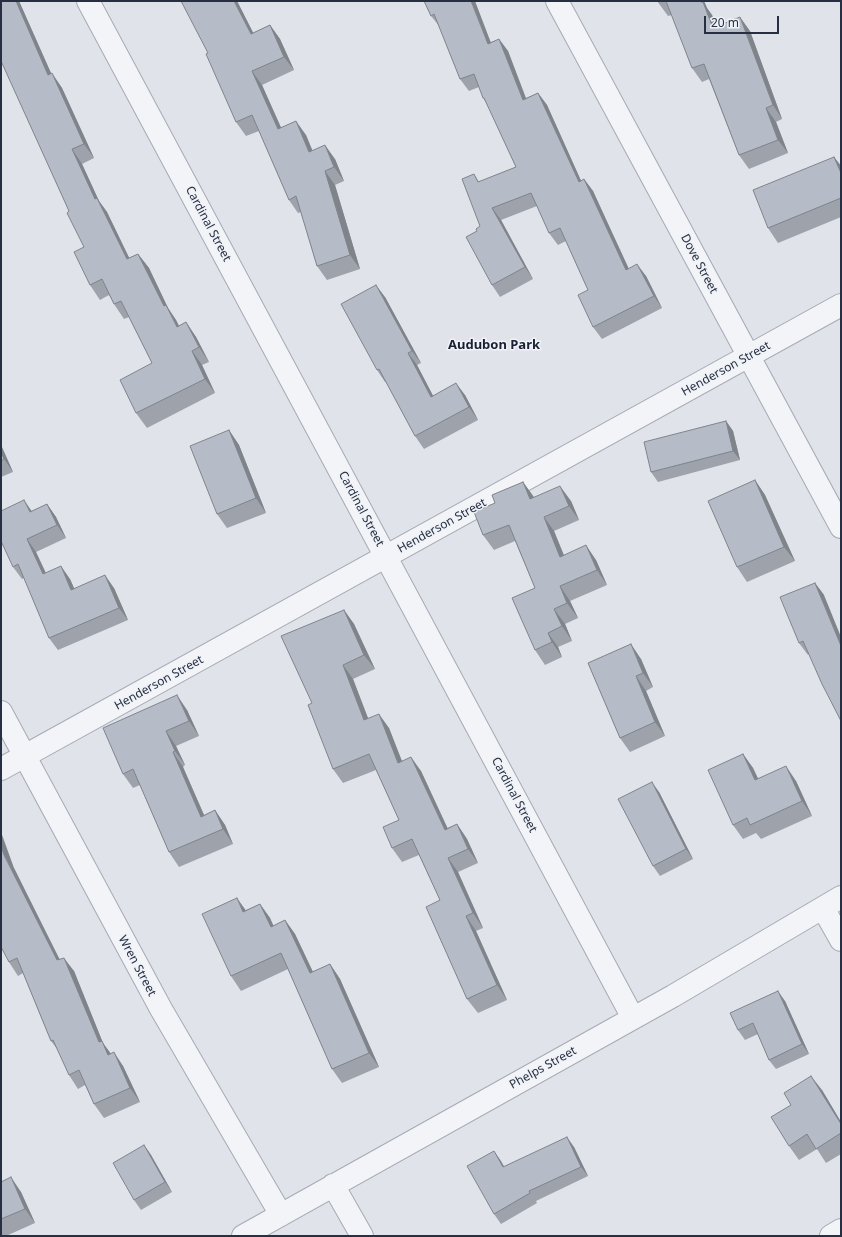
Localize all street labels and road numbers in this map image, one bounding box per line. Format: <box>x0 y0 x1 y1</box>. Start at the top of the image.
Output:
street label: Cardinal Street <box>182 184 234 264</box>
street label: Dove Street <box>677 232 721 296</box>
street label: Henderson Street <box>679 339 773 399</box>
street label: Cardinal Street <box>335 469 387 549</box>
street label: Henderson Street <box>395 496 489 556</box>
street label: Henderson Street <box>112 653 206 713</box>
street label: Cardinal Street <box>488 755 540 835</box>
street label: Wren Street <box>115 933 159 999</box>
street label: Phelps Street <box>507 1044 579 1092</box>

